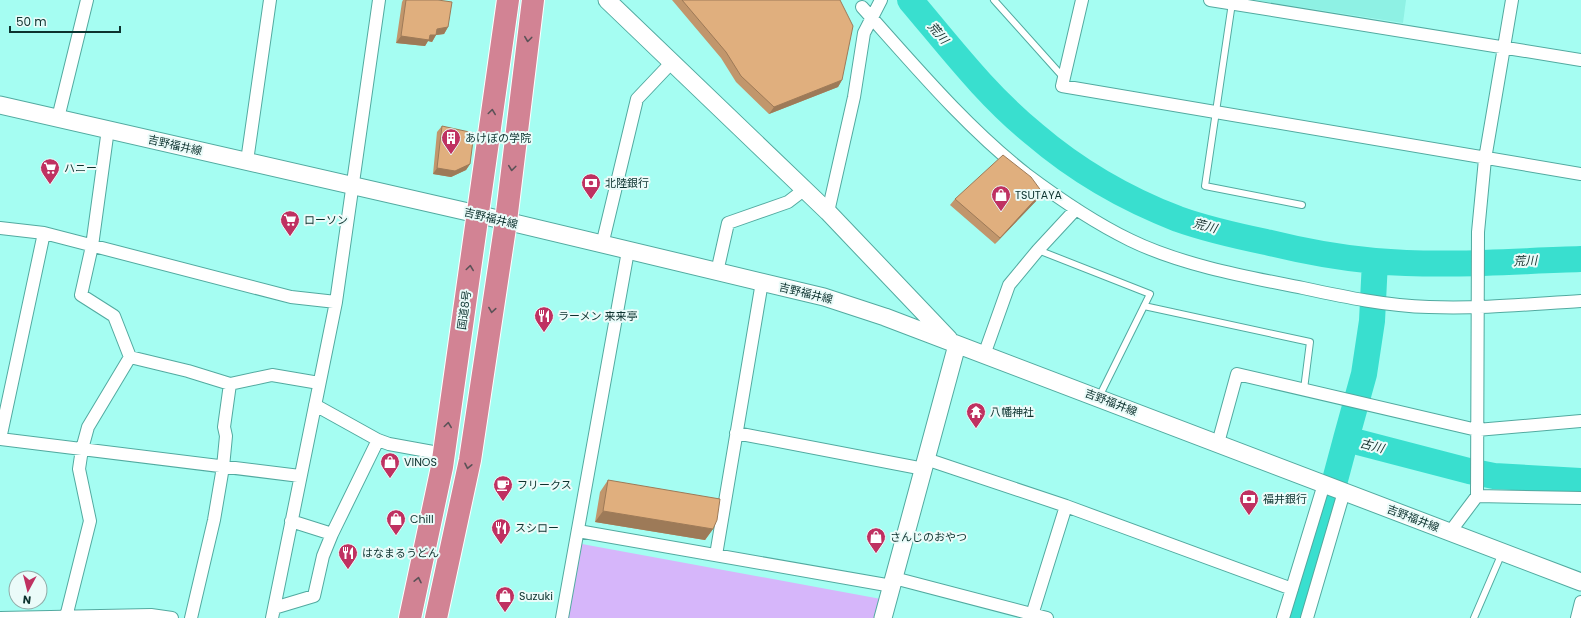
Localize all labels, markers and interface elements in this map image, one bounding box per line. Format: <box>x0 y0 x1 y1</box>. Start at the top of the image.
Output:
scale bar <box>10 8 120 34</box>
text: 50 m <box>16 13 47 30</box>
water label: 荒川 <box>924 18 954 49</box>
one-way arrow <box>524 36 533 42</box>
one-way arrow <box>487 109 496 115</box>
building icon: あけぼの学院 <box>440 127 462 155</box>
place label: あけぼの学院 <box>465 130 531 146</box>
street label: 吉野福井線 <box>146 131 204 159</box>
supermarket icon: ハニー <box>39 157 61 185</box>
place label: ハニー <box>64 160 97 176</box>
one-way arrow <box>508 165 517 171</box>
bank icon: 北陸銀行 <box>580 172 602 200</box>
place label: 北陸銀行 <box>605 175 649 191</box>
shop icon: TSUTAYA <box>990 184 1012 212</box>
place label: TSUTAYA <box>1015 187 1063 203</box>
street label: 吉野福井線 <box>462 204 520 232</box>
supermarket icon: ローソン <box>279 209 301 237</box>
place label: ローソン <box>304 212 348 228</box>
water label: 荒川 <box>1191 214 1221 237</box>
water label: 荒川 <box>1513 252 1539 269</box>
one-way arrow <box>465 265 474 271</box>
street label: 吉野福井線 <box>777 279 835 307</box>
street label: 国道8号 <box>453 289 475 331</box>
restaurant icon: ラーメン 来来亭 <box>533 305 555 333</box>
one-way arrow <box>488 307 497 313</box>
place label: ラーメン 来来亭 <box>558 308 638 324</box>
street label: 吉野福井線 <box>1082 385 1140 419</box>
temple icon: 八幡神社 <box>965 401 987 429</box>
place label: 八幡神社 <box>990 404 1034 420</box>
one-way arrow <box>443 422 452 428</box>
water label: 古川 <box>1358 434 1388 457</box>
shop icon: VINOS <box>379 451 401 479</box>
place label: VINOS <box>404 454 437 470</box>
one-way arrow <box>465 463 473 470</box>
cafe icon: フリークス <box>492 474 514 502</box>
place label: フリークス <box>517 477 572 493</box>
bank icon: 福井銀行 <box>1238 488 1260 516</box>
place label: 福井銀行 <box>1263 491 1307 507</box>
street label: 吉野福井線 <box>1384 501 1442 535</box>
shop icon: Chill <box>385 508 407 536</box>
place label: Chill <box>410 511 434 527</box>
restaurant icon: スシロー <box>490 517 512 545</box>
place label: スシロー <box>515 520 559 536</box>
shop icon: さんじのおやつ <box>865 526 887 554</box>
place label: さんじのおやつ <box>890 529 967 545</box>
restaurant icon: はなまるうどん <box>337 542 359 570</box>
place label: はなまるうどん <box>362 545 439 561</box>
north arrow <box>8 570 48 610</box>
one-way arrow <box>413 577 422 583</box>
shop icon: Suzuki <box>494 585 516 613</box>
place label: Suzuki <box>519 588 553 604</box>
text: N <box>22 591 32 608</box>

